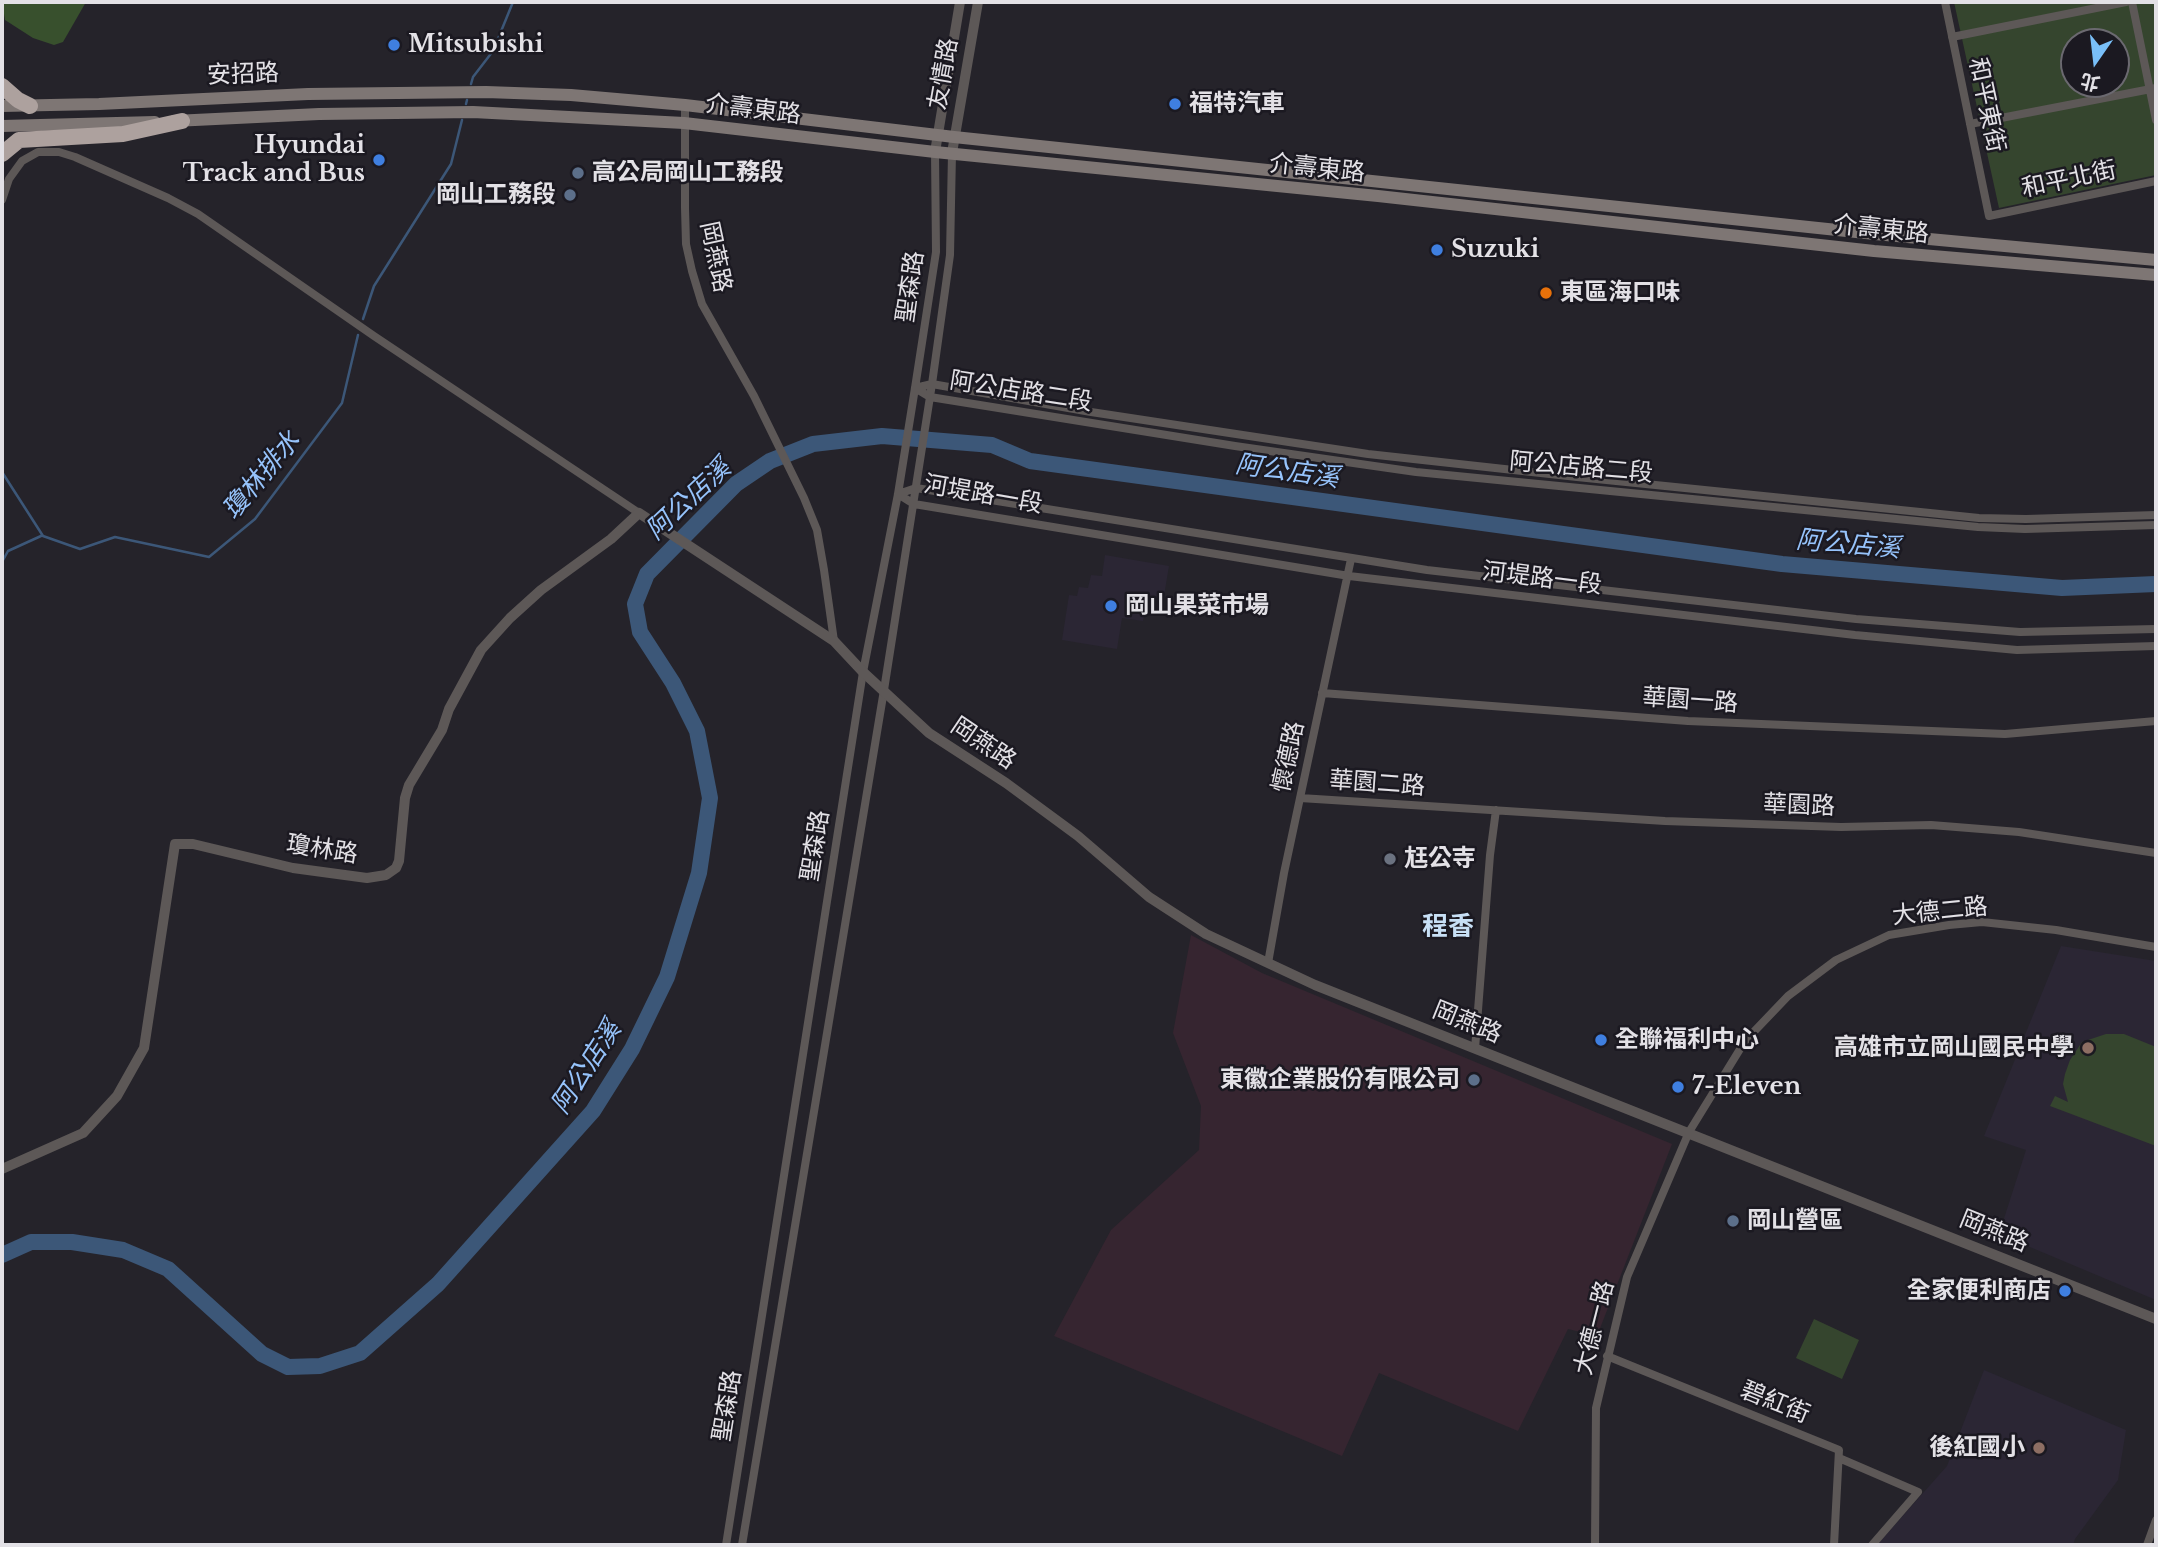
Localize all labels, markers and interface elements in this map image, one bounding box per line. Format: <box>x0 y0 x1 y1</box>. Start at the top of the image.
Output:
north arrow <box>2060 28 2130 98</box>
place label: Mitsubishi <box>408 31 543 59</box>
street label: 友情路 <box>924 36 964 112</box>
marker: Mitsubishi <box>386 37 402 53</box>
street label: 和平東街 <box>1962 55 2010 155</box>
street label: 安招路 <box>207 59 279 91</box>
text: 北 <box>2078 68 2102 95</box>
street label: 介壽東路 <box>704 90 802 130</box>
place label: 福特汽車 <box>1189 90 1285 118</box>
marker: 福特汽車 <box>1167 96 1183 112</box>
place label: Hyundai Track and Bus <box>183 132 365 188</box>
street label: 介壽東路 <box>1268 150 1366 188</box>
marker: Hyundai Track and Bus <box>371 152 387 168</box>
street label: 和平北街 <box>2019 156 2119 204</box>
place label: 高公局岡山工務段 <box>592 159 784 187</box>
marker: 高公局岡山工務段 <box>570 165 586 181</box>
place label: 岡山工務段 <box>436 181 556 209</box>
marker: 岡山工務段 <box>562 187 578 203</box>
street label: 介壽東路 <box>1832 211 1930 249</box>
street label: 岡燕路 <box>693 219 737 295</box>
place label: Suzuki <box>1451 236 1539 264</box>
marker: Suzuki <box>1429 242 1445 258</box>
street label: 聖森路 <box>892 249 930 325</box>
place label: 東區海口味 <box>1560 279 1680 307</box>
marker: 東區海口味 <box>1538 285 1554 301</box>
street label: 阿公店路二段 <box>948 367 1094 417</box>
water label: 瓊林排水 <box>217 426 307 526</box>
street label: 阿公店路二段 <box>1508 447 1654 489</box>
water label: 阿公店溪 <box>1233 449 1341 495</box>
water label: 阿公店溪 <box>640 453 738 547</box>
street label: 河堤路一段 <box>921 470 1045 520</box>
water label: 阿公店溪 <box>1795 525 1901 565</box>
street label: 河堤路一段 <box>1481 557 1603 601</box>
place label: 岡山果菜市場 <box>1125 592 1269 620</box>
marker: 岡山果菜市場 <box>1103 598 1119 614</box>
street label: 華園一路 <box>1641 683 1739 719</box>
street label: 岡燕路 <box>945 712 1021 776</box>
street label: 懷德路 <box>1267 719 1311 795</box>
street label: 華園二路 <box>1328 766 1426 802</box>
street label: 華園路 <box>1763 790 1835 822</box>
street label: 聖森路 <box>796 808 836 884</box>
street label: 瓊林路 <box>284 830 360 870</box>
place label: 尪公寺 <box>1404 845 1476 873</box>
marker: 尪公寺 <box>1382 851 1398 867</box>
street label: 大德二路 <box>1891 893 1989 931</box>
district label: 程香 <box>1422 912 1474 944</box>
street label: 岡燕路 <box>1428 996 1506 1050</box>
water label: 阿公店溪 <box>546 1016 628 1120</box>
place label: 全聯福利中心 <box>1615 1026 1759 1054</box>
marker: 全聯福利中心 <box>1593 1032 1609 1048</box>
place label: 高雄市立岡山國民中學 <box>1834 1034 2074 1062</box>
marker: 高雄市立岡山國民中學 <box>2080 1040 2096 1056</box>
place label: 東徽企業股份有限公司 <box>1220 1066 1460 1094</box>
marker: 東徽企業股份有限公司 <box>1466 1072 1482 1088</box>
place label: 7-Eleven <box>1692 1073 1801 1101</box>
marker: 7-Eleven <box>1670 1079 1686 1095</box>
street label: 岡燕路 <box>1955 1205 2033 1259</box>
place label: 岡山營區 <box>1747 1207 1843 1235</box>
marker: 岡山營區 <box>1725 1213 1741 1229</box>
place label: 全家便利商店 <box>1907 1277 2051 1305</box>
street label: 大德一路 <box>1569 1278 1621 1378</box>
marker: 全家便利商店 <box>2057 1283 2073 1299</box>
street label: 聖森路 <box>708 1368 748 1444</box>
street label: 碧紅街 <box>1736 1376 1814 1430</box>
place label: 後紅國小 <box>1929 1434 2025 1462</box>
marker: 後紅國小 <box>2031 1440 2047 1456</box>

